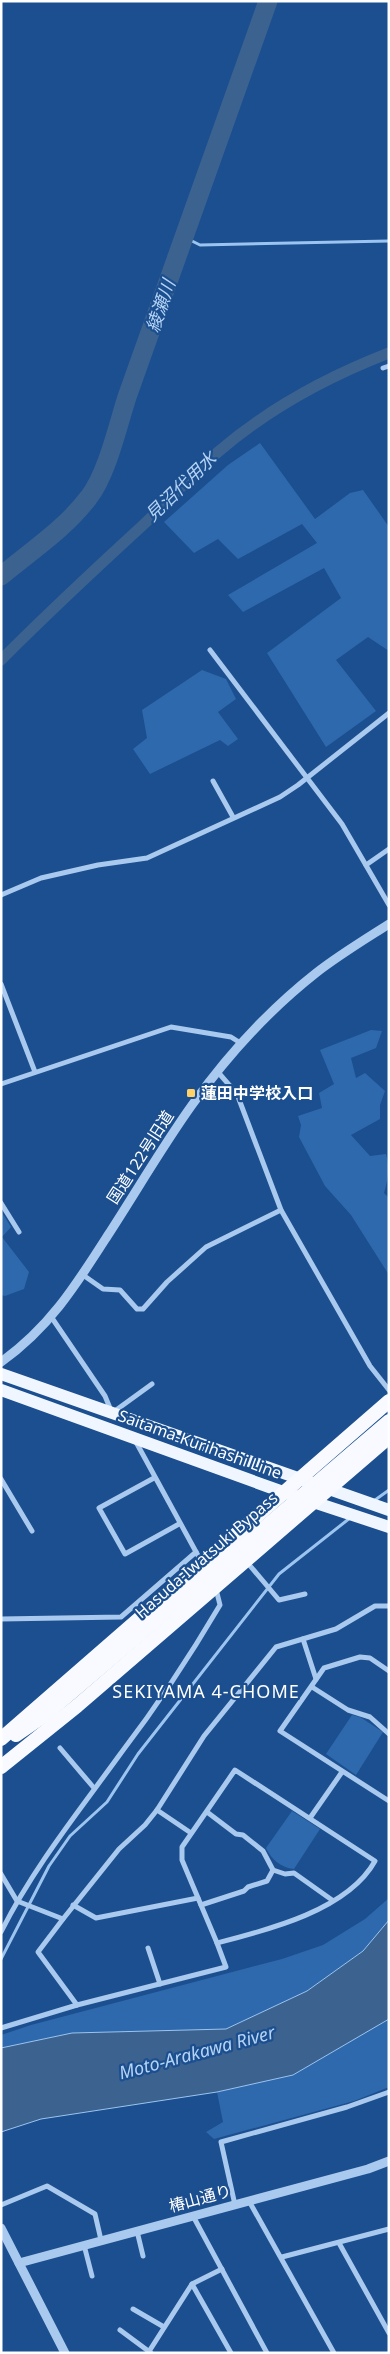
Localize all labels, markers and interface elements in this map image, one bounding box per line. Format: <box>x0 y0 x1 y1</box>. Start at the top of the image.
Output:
water label: 綾瀬川 <box>140 274 181 335</box>
water label: 見沼代用水 <box>140 445 222 526</box>
place label: 蓮田中学校入口 <box>201 1082 313 1104</box>
marker: 蓮田中学校入口 <box>185 1087 197 1099</box>
street label: 国道122号旧道 <box>102 1106 178 1208</box>
street label: Saitama-Kurihashi Line <box>115 1404 285 1484</box>
street label: Hasuda-Iwatsuki Bypass <box>130 1487 282 1623</box>
district label: SEKIYAMA 4-CHOME <box>112 1679 300 1703</box>
water label: Moto-Arakawa River <box>116 2019 278 2084</box>
street label: 椿山通り <box>166 2179 234 2217</box>

